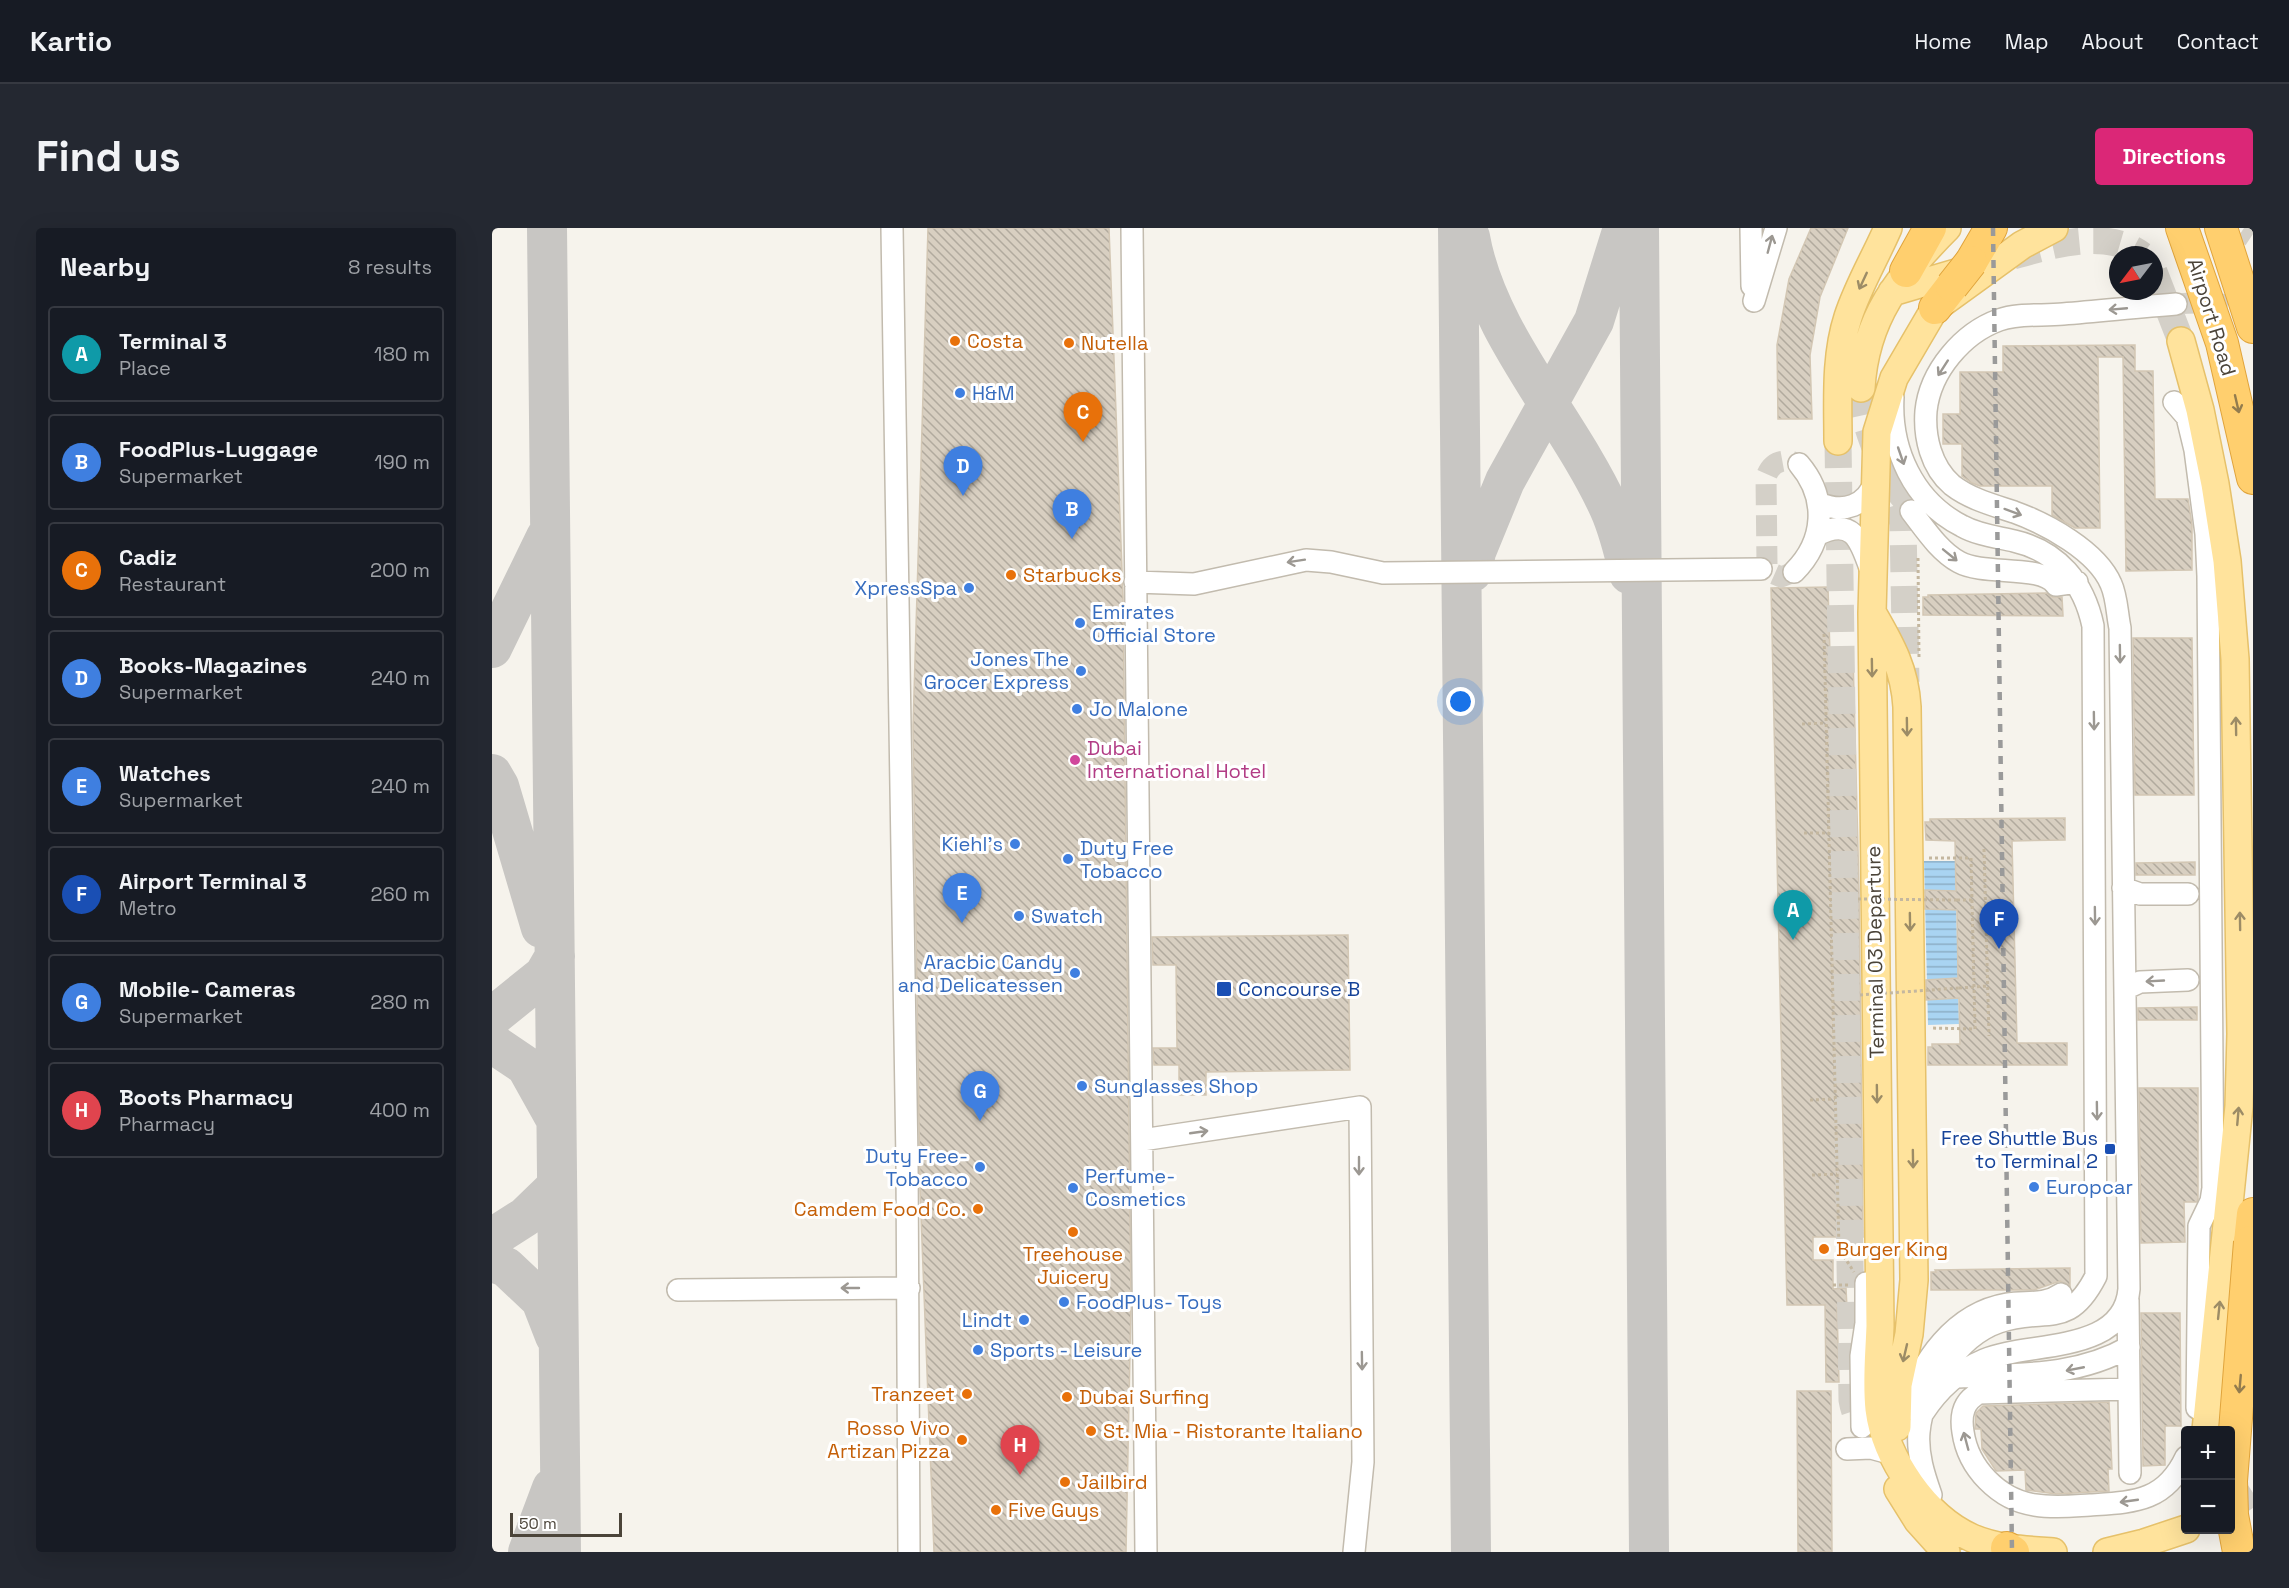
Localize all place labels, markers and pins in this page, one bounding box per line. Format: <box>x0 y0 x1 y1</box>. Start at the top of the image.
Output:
place label: Costa <box>967 328 1023 354</box>
place label: Nutella <box>1081 330 1149 356</box>
marker: Costa <box>948 334 962 348</box>
marker: Nutella <box>1062 336 1076 350</box>
place label: H&M <box>972 380 1015 406</box>
marker: H&M <box>953 386 967 400</box>
pin: C <box>1064 392 1102 442</box>
pin: D <box>944 446 982 496</box>
pin: B <box>1052 490 1092 539</box>
place label: Starbucks <box>1023 562 1122 588</box>
marker: Starbucks <box>1004 568 1018 582</box>
place label: XpressSpa <box>855 575 957 601</box>
marker: XpressSpa <box>962 581 976 595</box>
place label: Emirates Official Store <box>1092 599 1216 648</box>
marker: Emirates Official Store <box>1073 616 1087 630</box>
place label: Jones The Grocer Express <box>924 646 1069 695</box>
marker: Jones The Grocer Express <box>1074 664 1088 678</box>
place label: Jo Malone <box>1089 696 1188 722</box>
marker: Jo Malone <box>1070 702 1084 716</box>
place label: Dubai International Hotel <box>1087 735 1266 784</box>
marker: Dubai International Hotel <box>1068 753 1082 767</box>
place label: Kiehl's <box>941 831 1003 857</box>
place label: Duty Free Tobacco <box>1080 835 1174 884</box>
marker: Kiehl's <box>1008 837 1022 851</box>
marker: Duty Free Tobacco <box>1061 852 1075 866</box>
pin: E <box>942 874 982 923</box>
pin: A <box>1774 890 1812 940</box>
pin: F <box>1980 900 2018 949</box>
place label: Swatch <box>1031 903 1103 929</box>
marker: Swatch <box>1012 909 1026 923</box>
place label: Aracbic Candy and Delicatessen <box>898 949 1063 998</box>
marker: Aracbic Candy and Delicatessen <box>1068 966 1082 980</box>
place label: Concourse B <box>1238 976 1360 1002</box>
marker: Concourse B <box>1215 980 1233 998</box>
pin: G <box>960 1072 1000 1121</box>
place label: Sunglasses Shop <box>1094 1073 1258 1099</box>
marker: Sunglasses Shop <box>1075 1079 1089 1093</box>
place label: Free Shuttle Bus to Terminal 2 <box>1941 1125 2098 1174</box>
marker: Free Shuttle Bus to Terminal 2 <box>2103 1142 2117 1156</box>
place label: Duty Free- Tobacco <box>865 1143 968 1192</box>
marker: Duty Free- Tobacco <box>973 1160 987 1174</box>
place label: Perfume- Cosmetics <box>1085 1163 1186 1212</box>
place label: Europcar <box>2046 1174 2133 1200</box>
marker: Europcar <box>2027 1180 2041 1194</box>
marker: Perfume- Cosmetics <box>1066 1181 1080 1195</box>
place label: Camdem Food Co. <box>794 1196 966 1222</box>
marker: Camdem Food Co. <box>971 1202 985 1216</box>
marker: Treehouse Juicery <box>1066 1225 1080 1239</box>
place label: Burger King <box>1836 1236 1948 1262</box>
place label: Treehouse Juicery <box>1023 1241 1123 1290</box>
marker: Burger King <box>1817 1242 1831 1256</box>
place label: FoodPlus- Toys <box>1076 1289 1222 1315</box>
marker: FoodPlus- Toys <box>1057 1295 1071 1309</box>
place label: Lindt <box>962 1307 1012 1333</box>
marker: Lindt <box>1017 1313 1031 1327</box>
place label: Sports - Leisure <box>990 1337 1142 1363</box>
marker: Sports - Leisure <box>971 1343 985 1357</box>
place label: Tranzeet <box>871 1381 955 1407</box>
place label: Dubai Surfing <box>1079 1384 1209 1410</box>
marker: Tranzeet <box>960 1387 974 1401</box>
marker: Dubai Surfing <box>1060 1390 1074 1404</box>
place label: Rosso Vivo Artizan Pizza <box>827 1415 950 1464</box>
place label: St. Mia - Ristorante Italiano <box>1103 1418 1363 1444</box>
marker: St. Mia - Ristorante Italiano <box>1084 1424 1098 1438</box>
pin: H <box>1000 1426 1040 1475</box>
marker: Rosso Vivo Artizan Pizza <box>955 1433 969 1447</box>
place label: Jailbird <box>1077 1469 1148 1495</box>
marker: Jailbird <box>1058 1475 1072 1489</box>
place label: Five Guys <box>1008 1497 1099 1523</box>
marker: Five Guys <box>989 1503 1003 1517</box>

